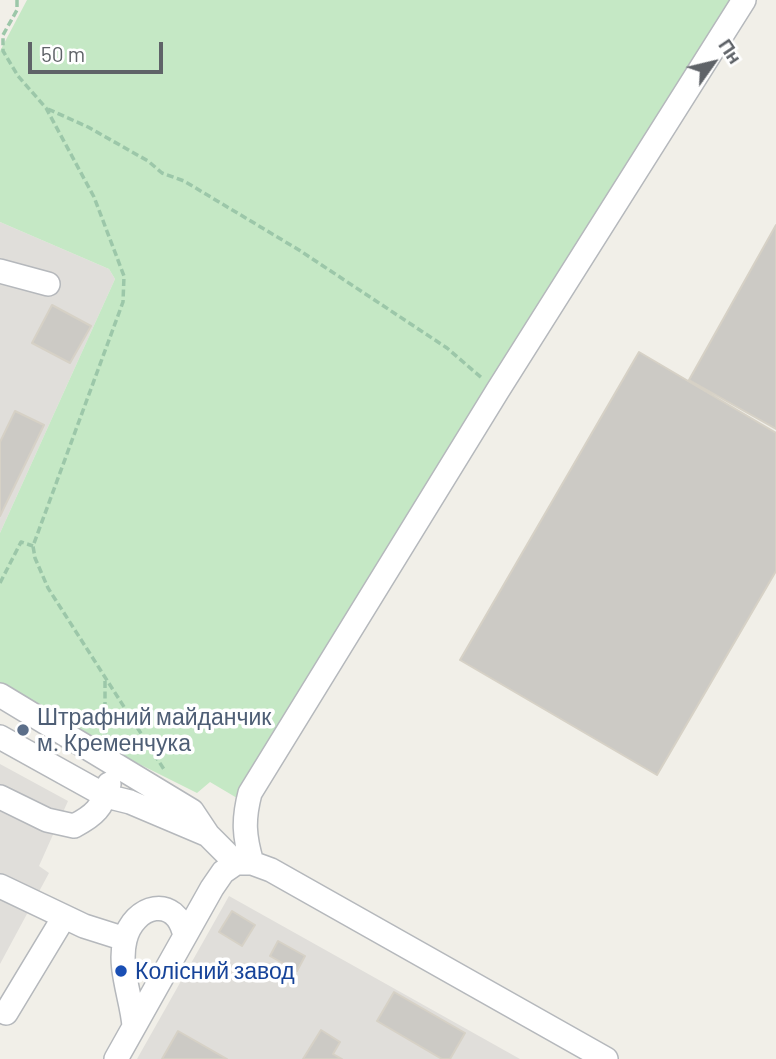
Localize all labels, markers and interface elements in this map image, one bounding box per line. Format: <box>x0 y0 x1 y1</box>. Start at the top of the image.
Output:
scale bar <box>32 28 166 72</box>
north arrow <box>678 28 748 98</box>
text: Пн <box>714 34 747 68</box>
text: 50 m <box>41 41 85 66</box>
place label: Штрафний майданчик м. Кременчука <box>37 703 271 757</box>
marker: Штрафний майданчик м. Кременчука <box>15 722 31 738</box>
place label: Колісний завод <box>135 957 295 985</box>
marker: Колісний завод <box>113 963 129 979</box>

